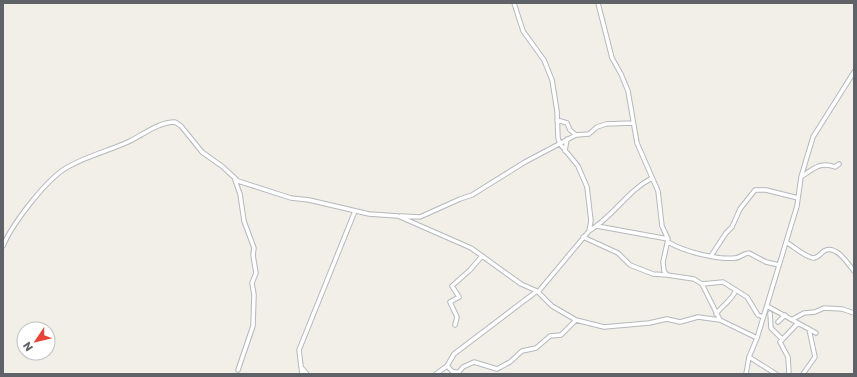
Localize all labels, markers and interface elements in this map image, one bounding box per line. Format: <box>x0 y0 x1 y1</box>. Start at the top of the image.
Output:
north arrow <box>16 321 56 361</box>
text: N <box>19 339 37 355</box>

